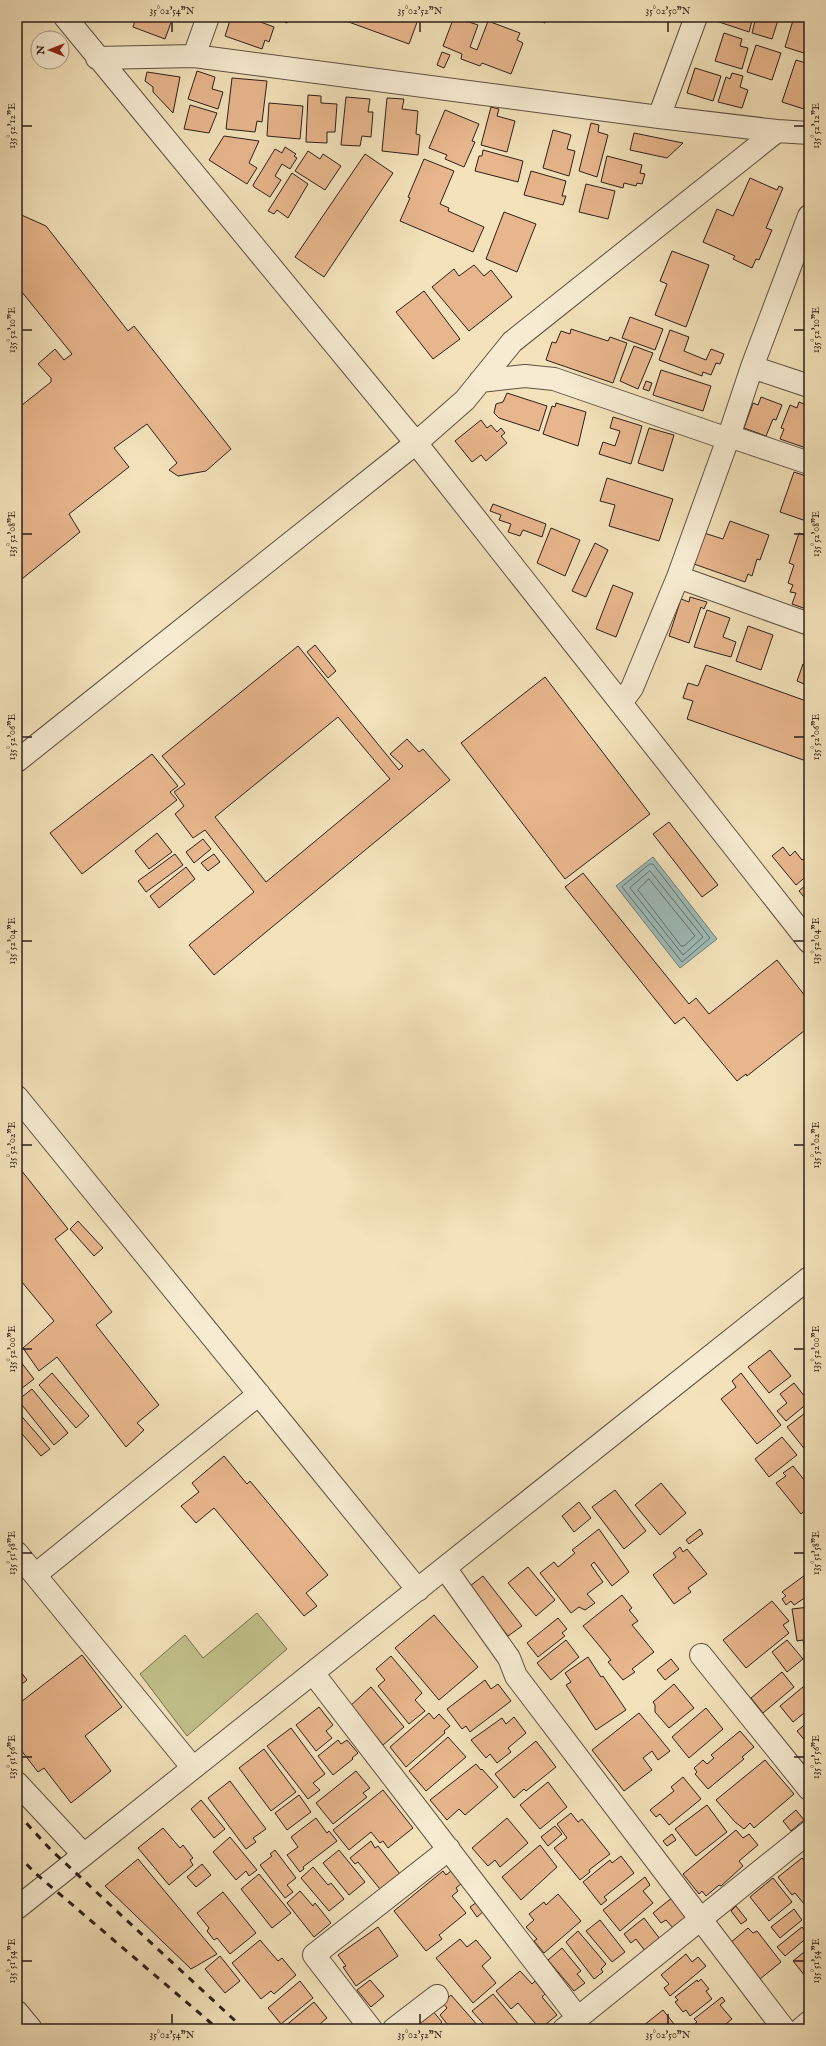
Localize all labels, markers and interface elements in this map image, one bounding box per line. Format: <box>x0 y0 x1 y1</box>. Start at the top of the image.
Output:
text: 35°02'54"N <box>150 5 195 18</box>
text: 35°02'52"N <box>398 5 443 18</box>
text: 35°02'50"N <box>645 5 691 18</box>
north arrow <box>30 30 70 70</box>
text: N <box>34 45 48 56</box>
text: 135°52'12"E <box>6 103 19 149</box>
text: 135°52'12"E <box>810 103 823 149</box>
text: 135°52'10"E <box>6 307 19 353</box>
text: 135°52'10"E <box>810 307 823 353</box>
text: 135°52'08"E <box>6 511 19 557</box>
text: 135°52'08"E <box>810 511 823 557</box>
text: 135°52'06"E <box>6 714 19 760</box>
text: 135°52'06"E <box>810 714 823 760</box>
text: 135°52'04"E <box>6 917 19 965</box>
text: 135°52'04"E <box>810 917 823 965</box>
text: 135°52'02"E <box>6 1122 19 1168</box>
text: 135°52'02"E <box>810 1122 823 1168</box>
text: 135°52'00"E <box>6 1325 19 1373</box>
text: 135°52'00"E <box>810 1325 823 1373</box>
text: 135°51'58"E <box>6 1531 19 1575</box>
text: 135°51'58"E <box>810 1531 823 1575</box>
text: 135°51'56"E <box>6 1735 19 1779</box>
text: 135°51'56"E <box>810 1735 823 1779</box>
text: 135°51'54"E <box>6 1939 19 1983</box>
text: 135°51'54"E <box>810 1939 823 1983</box>
text: 35°02'54"N <box>150 2029 195 2042</box>
text: 35°02'52"N <box>398 2029 443 2042</box>
text: 35°02'50"N <box>645 2029 691 2042</box>

